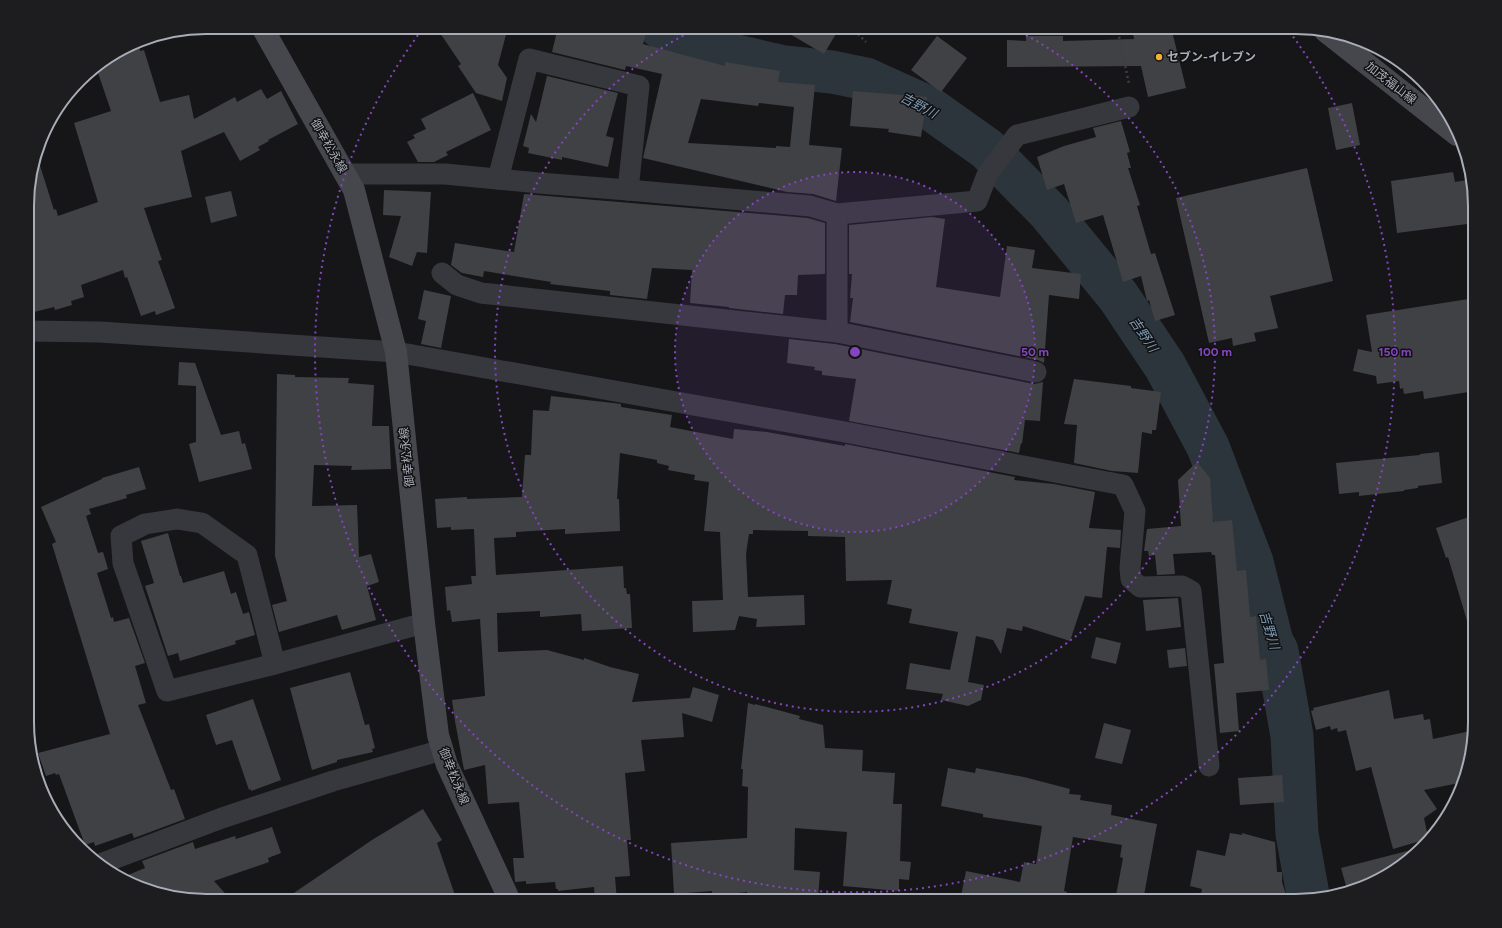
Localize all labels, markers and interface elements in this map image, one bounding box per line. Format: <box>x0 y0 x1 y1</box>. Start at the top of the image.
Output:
place label: セブン-イレブン <box>1167 50 1256 64</box>
marker: セブン-イレブン <box>1154 52 1164 62</box>
street label: 加茂福山線 <box>1363 59 1419 107</box>
water label: 吉野川 <box>898 90 941 122</box>
street label: 御幸松永線 <box>308 117 350 175</box>
water label: 吉野川 <box>1126 314 1162 356</box>
centre of rings <box>848 345 862 359</box>
text: 50 m <box>1021 345 1049 359</box>
text: 100 m <box>1198 345 1232 359</box>
text: 150 m <box>1378 345 1412 359</box>
street label: 御幸松永線 <box>397 426 417 488</box>
water label: 吉野川 <box>1257 609 1283 653</box>
street label: 御幸松永線 <box>436 746 472 806</box>

